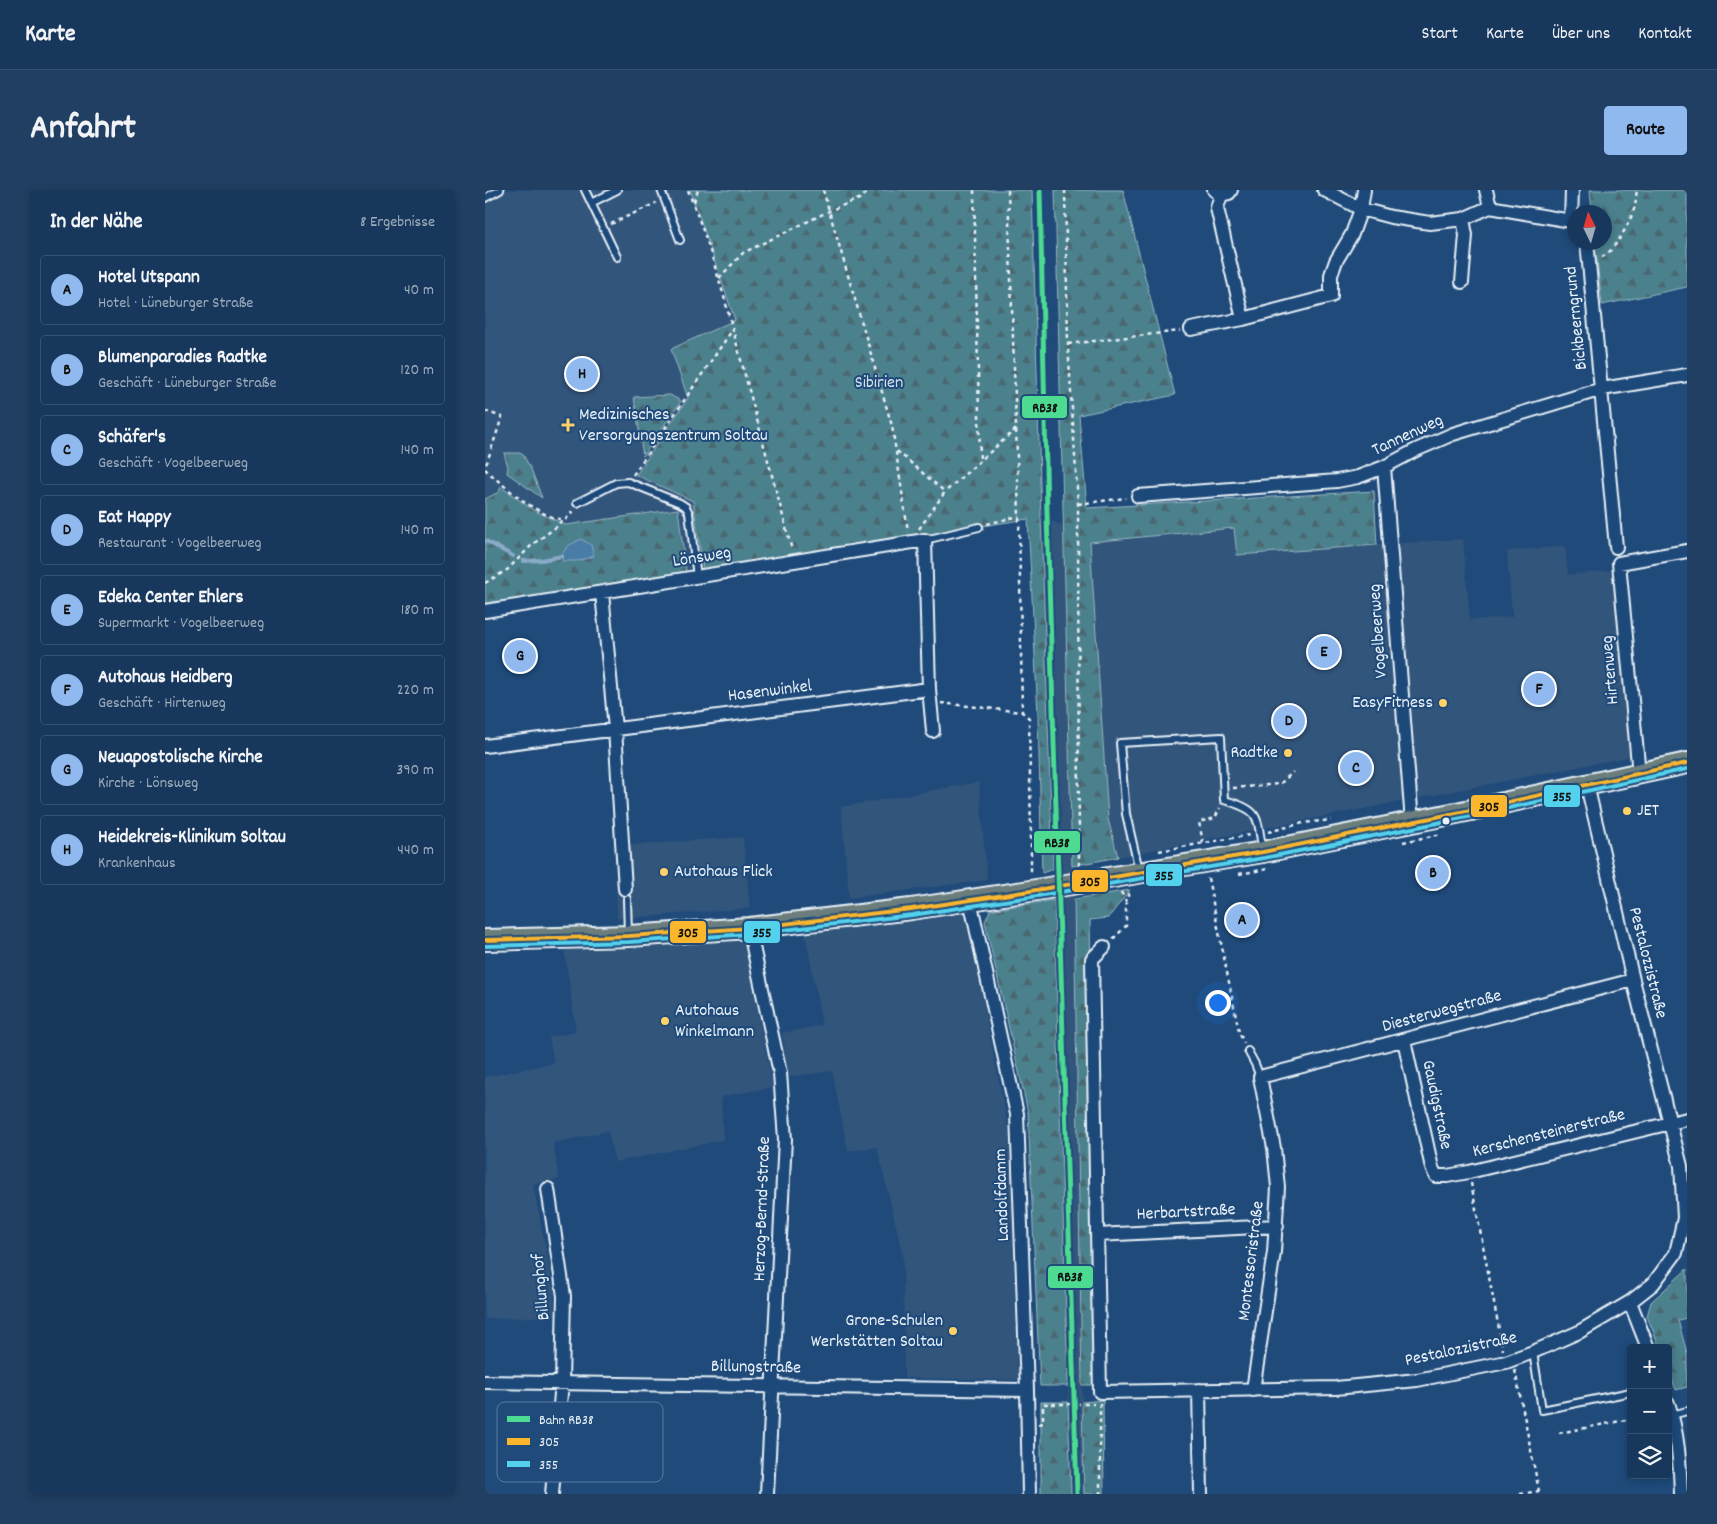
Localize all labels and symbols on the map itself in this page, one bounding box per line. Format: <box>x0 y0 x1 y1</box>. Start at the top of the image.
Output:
north arrow <box>1567 205 1612 250</box>
street label: Bickbeerngrund <box>1559 265 1595 371</box>
pin: H <box>566 355 598 393</box>
park label: Sibirien <box>855 371 903 396</box>
line badge: RB38 <box>1021 395 1068 419</box>
text: RB38 <box>1032 399 1058 419</box>
place label: Medizinisches Versorgungszentrum Soltau <box>579 403 768 449</box>
street label: Tannenweg <box>1368 409 1448 463</box>
marker: Medizinisches Versorgungszentrum Soltau <box>561 418 575 432</box>
street label: Lönsweg <box>671 541 733 575</box>
street label: Vogelbeerweg <box>1363 583 1395 679</box>
pin: E <box>1308 633 1340 671</box>
street label: Hirtenweg <box>1596 634 1626 706</box>
pin: G <box>504 637 536 675</box>
pin: F <box>1523 670 1555 708</box>
street label: Hasenwinkel <box>727 674 814 710</box>
place label: EasyFitness <box>1352 691 1433 716</box>
marker: EasyFitness <box>1437 697 1449 709</box>
pin: D <box>1273 702 1305 740</box>
place label: Radtke <box>1230 741 1278 766</box>
marker: Radtke <box>1282 747 1294 759</box>
pin: C <box>1340 749 1372 787</box>
line badge: 355 <box>1543 784 1581 808</box>
text: 355 <box>1552 788 1572 808</box>
line badge: 305 <box>1470 794 1508 818</box>
text: 305 <box>1479 798 1500 818</box>
place label: JET <box>1637 799 1659 824</box>
marker: JET <box>1621 805 1633 817</box>
unlabelled marker <box>1441 816 1451 826</box>
line badge: RB38 <box>1033 830 1081 854</box>
text: RB38 <box>1044 834 1070 854</box>
pin: B <box>1417 854 1449 892</box>
place label: Autohaus Flick <box>674 860 773 885</box>
line badge: 355 <box>1145 863 1183 887</box>
marker: Autohaus Flick <box>658 866 670 878</box>
text: 355 <box>1154 867 1174 887</box>
line badge: 305 <box>1071 869 1109 893</box>
text: 305 <box>1080 873 1101 893</box>
pin: A <box>1226 901 1258 939</box>
street label: Pestalozzistraße <box>1621 905 1673 1021</box>
line badge: 305 <box>669 920 707 944</box>
line badge: 355 <box>743 920 781 944</box>
text: 305 <box>678 924 699 944</box>
text: 355 <box>752 924 772 944</box>
street label: Diesterwegstraße <box>1380 984 1504 1040</box>
your location <box>1205 990 1231 1016</box>
place label: Autohaus Winkelmann <box>675 999 754 1045</box>
marker: Autohaus Winkelmann <box>659 1015 671 1027</box>
street label: Gaudigstraße <box>1414 1058 1458 1152</box>
street label: Kerschensteinerstraße <box>1470 1103 1628 1165</box>
street label: Herzog-Bernd-Straße <box>748 1136 778 1282</box>
street label: Landolfdamm <box>989 1148 1017 1242</box>
street label: Herbartstraße <box>1136 1198 1236 1228</box>
street label: Montessoristraße <box>1232 1200 1272 1322</box>
street label: Billunghof <box>527 1252 557 1321</box>
line badge: RB38 <box>1047 1265 1094 1289</box>
text: RB38 <box>1057 1268 1083 1288</box>
place label: Grone-Schulen Werkstätten Soltau <box>811 1309 943 1355</box>
marker: Grone-Schulen Werkstätten Soltau <box>947 1325 959 1337</box>
street label: Pestalozzistraße <box>1403 1326 1519 1374</box>
street label: Billungstraße <box>711 1355 801 1381</box>
legend <box>497 1402 663 1482</box>
text: Bahn RB38 <box>539 1411 594 1431</box>
text: 305 <box>539 1433 559 1453</box>
text: 355 <box>539 1456 558 1476</box>

